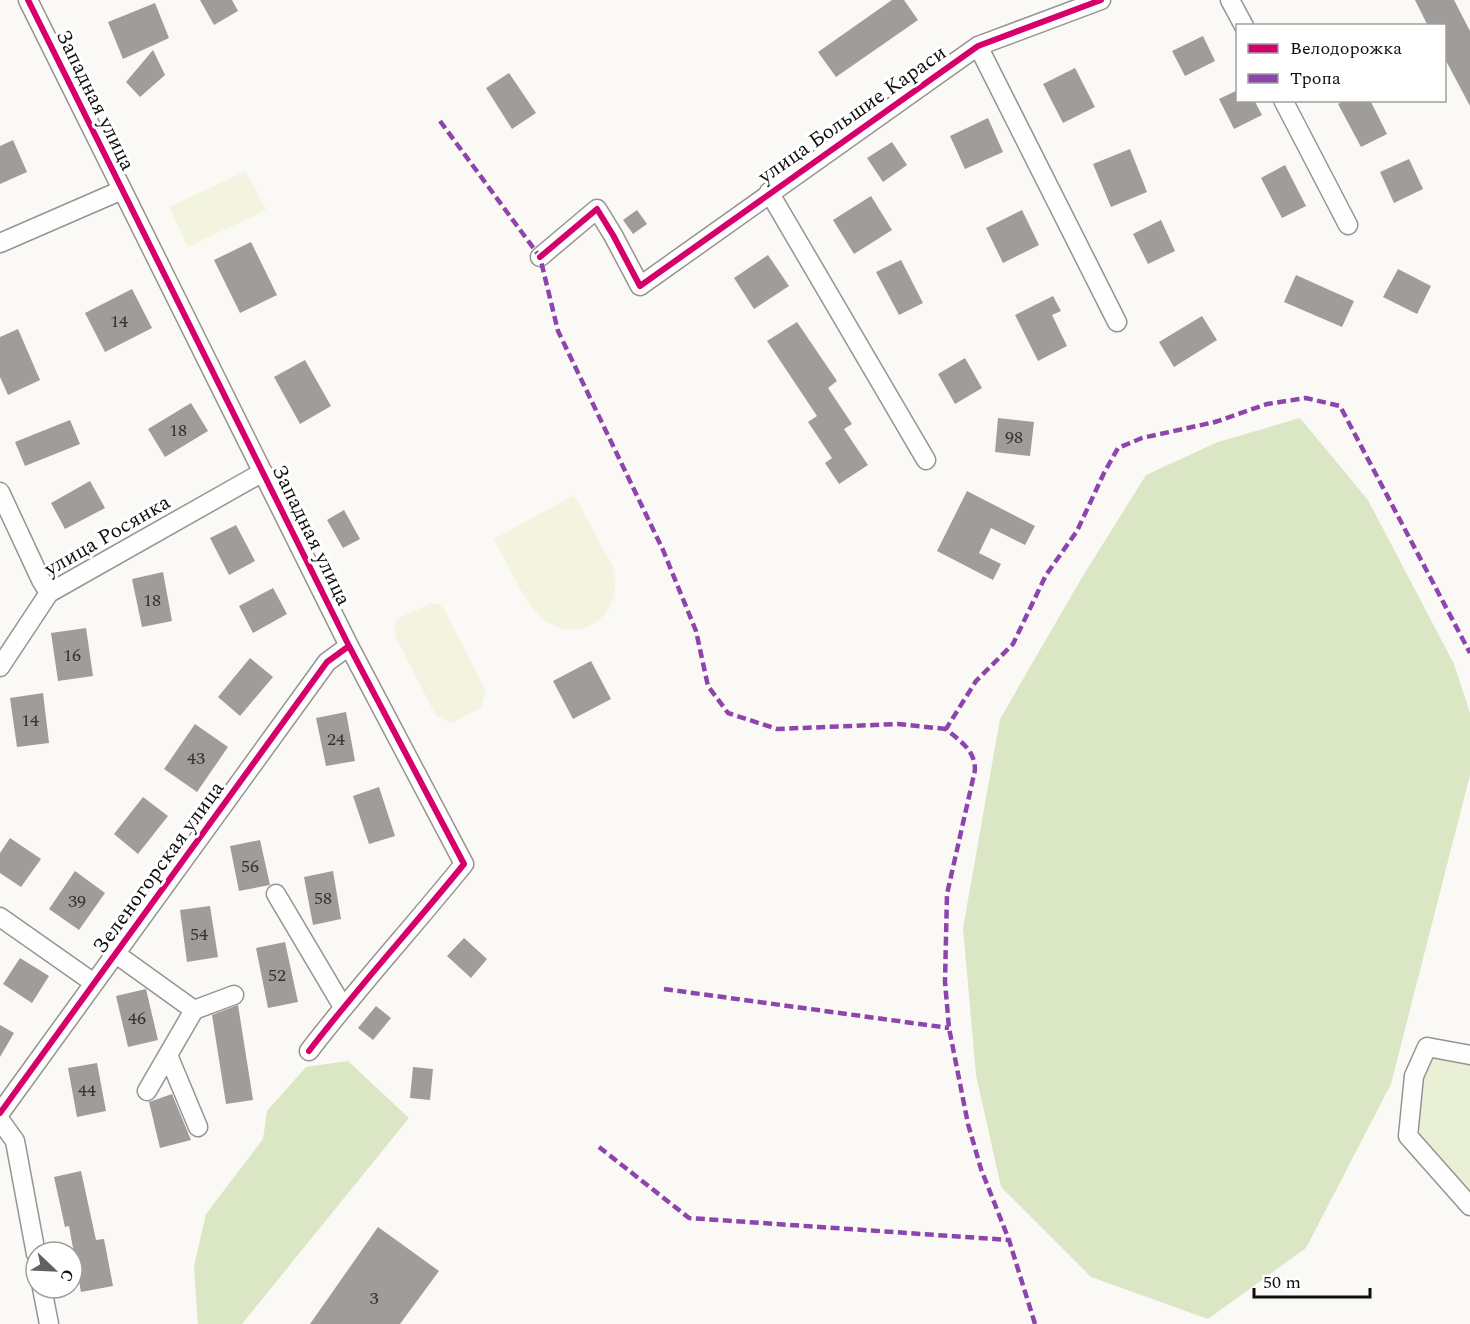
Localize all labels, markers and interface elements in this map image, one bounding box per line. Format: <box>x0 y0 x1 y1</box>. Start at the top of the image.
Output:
street label: Западная улица <box>47 24 143 177</box>
legend <box>1236 24 1446 102</box>
text: Велодорожка <box>1290 35 1402 62</box>
street label: улица Большие Караси <box>751 38 953 193</box>
text: Тропа <box>1290 65 1341 92</box>
house number: 14 <box>110 308 128 335</box>
house number: 18 <box>169 417 187 444</box>
house number: 98 <box>1005 424 1023 451</box>
street label: Западная улица <box>263 459 359 612</box>
street label: улица Росянка <box>38 486 177 585</box>
house number: 18 <box>143 587 161 614</box>
house number: 16 <box>63 642 81 669</box>
house number: 14 <box>21 707 39 734</box>
house number: 24 <box>327 726 345 753</box>
house number: 43 <box>187 745 205 772</box>
street label: Зеленогорская улица <box>85 774 233 961</box>
house number: 56 <box>241 853 259 880</box>
house number: 58 <box>314 885 332 912</box>
house number: 39 <box>68 888 86 915</box>
house number: 54 <box>190 921 208 948</box>
house number: 52 <box>268 962 286 989</box>
house number: 46 <box>128 1005 146 1032</box>
house number: 44 <box>78 1077 96 1104</box>
north arrow <box>24 1240 84 1300</box>
scale bar <box>1254 1261 1370 1299</box>
text: С <box>54 1266 80 1285</box>
text: 50 m <box>1263 1269 1301 1296</box>
house number: 3 <box>370 1285 379 1312</box>

